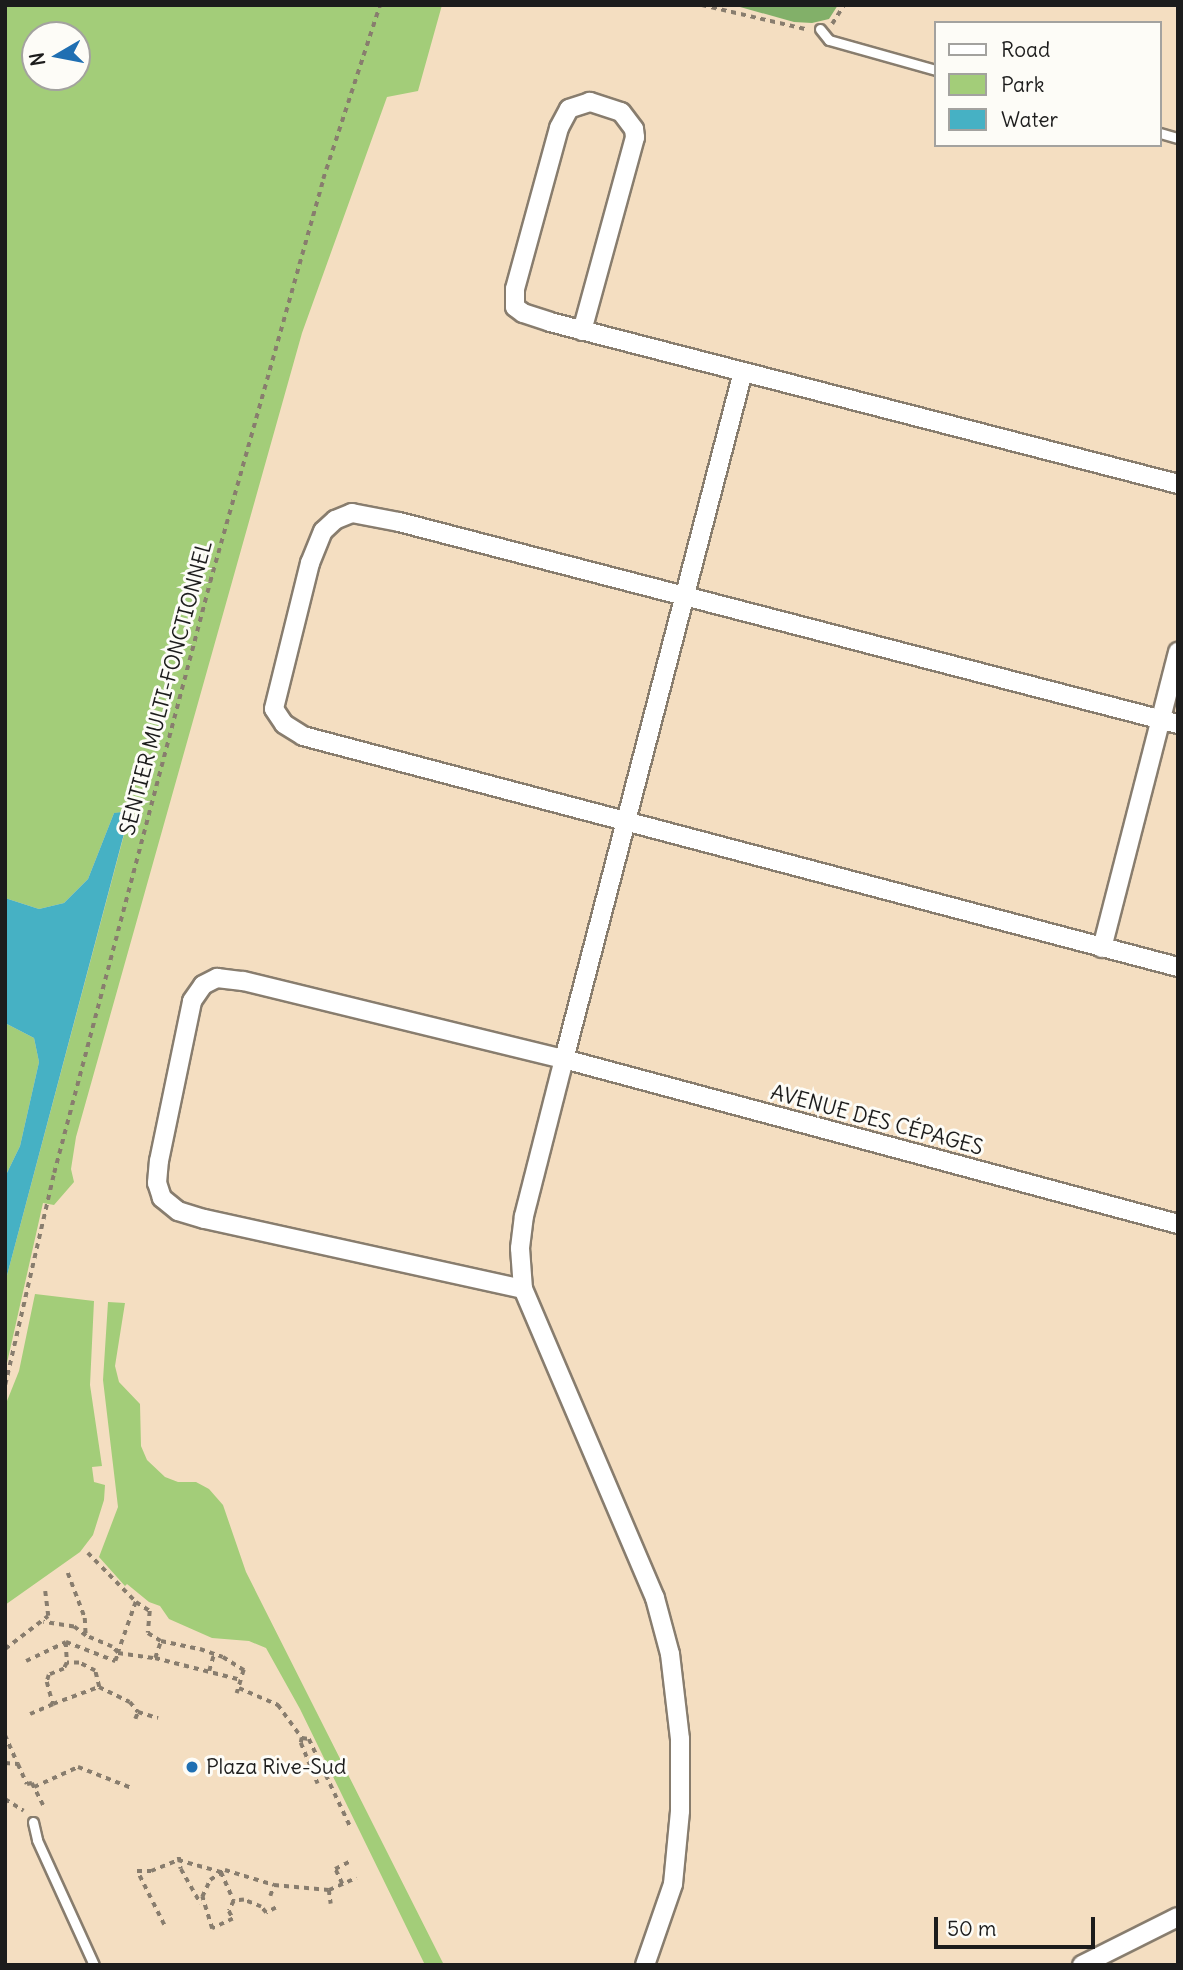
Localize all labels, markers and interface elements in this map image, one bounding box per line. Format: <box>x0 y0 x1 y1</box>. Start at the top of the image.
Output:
north arrow <box>21 21 91 91</box>
legend <box>934 21 1162 147</box>
text: Road <box>1001 36 1050 63</box>
text: N <box>24 51 50 68</box>
text: Park <box>1001 71 1044 98</box>
text: Water <box>1001 106 1058 133</box>
street label: SENTIER MULTI-FONCTIONNEL <box>115 538 217 838</box>
street label: AVENUE DES CÉPAGES <box>768 1080 986 1160</box>
place label: Plaza Rive-Sud <box>206 1754 346 1780</box>
marker: Plaza Rive-Sud <box>184 1759 200 1775</box>
scale bar <box>938 1904 1099 1948</box>
text: 50 m <box>947 1915 996 1942</box>

